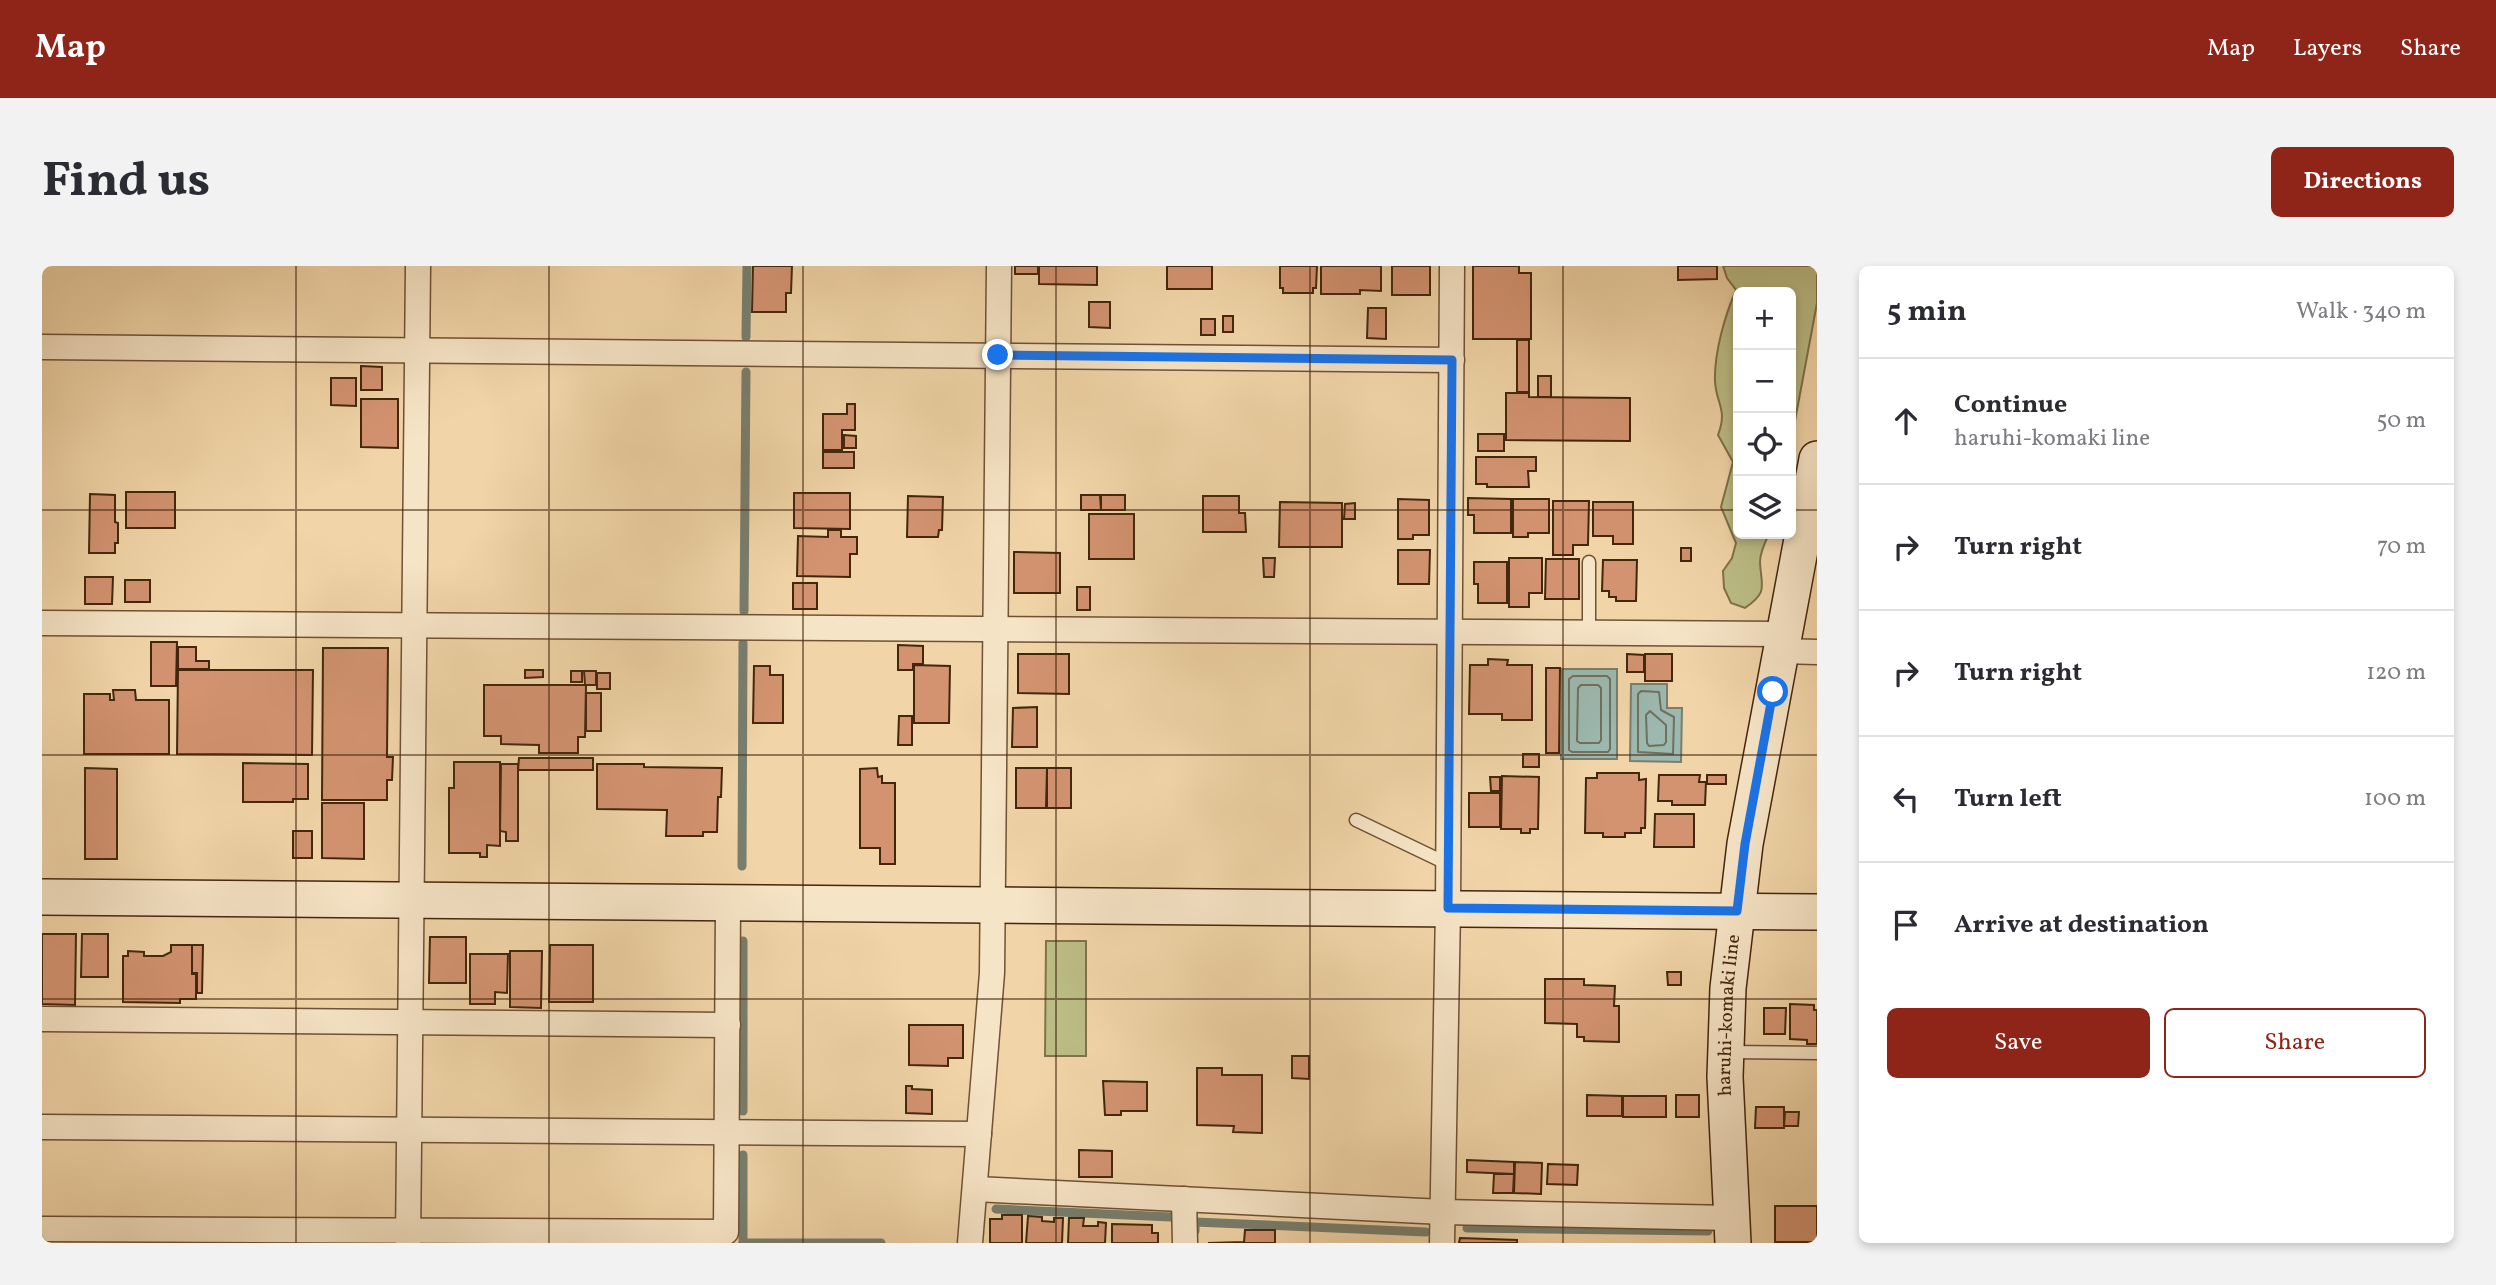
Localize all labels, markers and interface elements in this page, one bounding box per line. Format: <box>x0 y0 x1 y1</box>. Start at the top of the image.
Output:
text: Map <box>35 26 106 72</box>
text: Map <box>2207 32 2255 66</box>
text: Layers <box>2293 32 2362 66</box>
text: Share <box>2400 32 2461 66</box>
button: Directions <box>2271 147 2454 217</box>
text: Find us <box>42 148 210 217</box>
map controls <box>1733 287 1796 539</box>
button: + <box>1733 287 1796 350</box>
text: 5 min <box>1887 291 1967 333</box>
text: Walk · 340 m <box>2296 296 2426 328</box>
route end <box>982 339 1013 370</box>
button: − <box>1733 350 1796 413</box>
text: Continue <box>1954 387 2067 423</box>
icon: ahead <box>1887 402 1925 440</box>
text: 50 m <box>2377 405 2426 437</box>
button: locate <box>1733 413 1796 476</box>
text: haruhi-komaki line <box>1954 423 2150 455</box>
button: layers <box>1733 476 1796 539</box>
icon: right <box>1887 528 1925 566</box>
text: Turn right <box>1954 529 2082 565</box>
text: 70 m <box>2377 531 2426 563</box>
icon: right <box>1887 654 1925 692</box>
text: Turn right <box>1954 655 2082 691</box>
text: 120 m <box>2366 657 2426 689</box>
route start <box>1757 676 1788 707</box>
icon: left <box>1887 780 1925 818</box>
text: Turn left <box>1954 781 2062 817</box>
text: 100 m <box>2364 783 2426 815</box>
icon: arrive <box>1887 906 1925 944</box>
text: Arrive at destination <box>1954 907 2209 943</box>
street label: haruhi-komaki line <box>1712 933 1747 1097</box>
button: Save <box>1887 1008 2150 1078</box>
button: Share <box>2164 1008 2426 1078</box>

